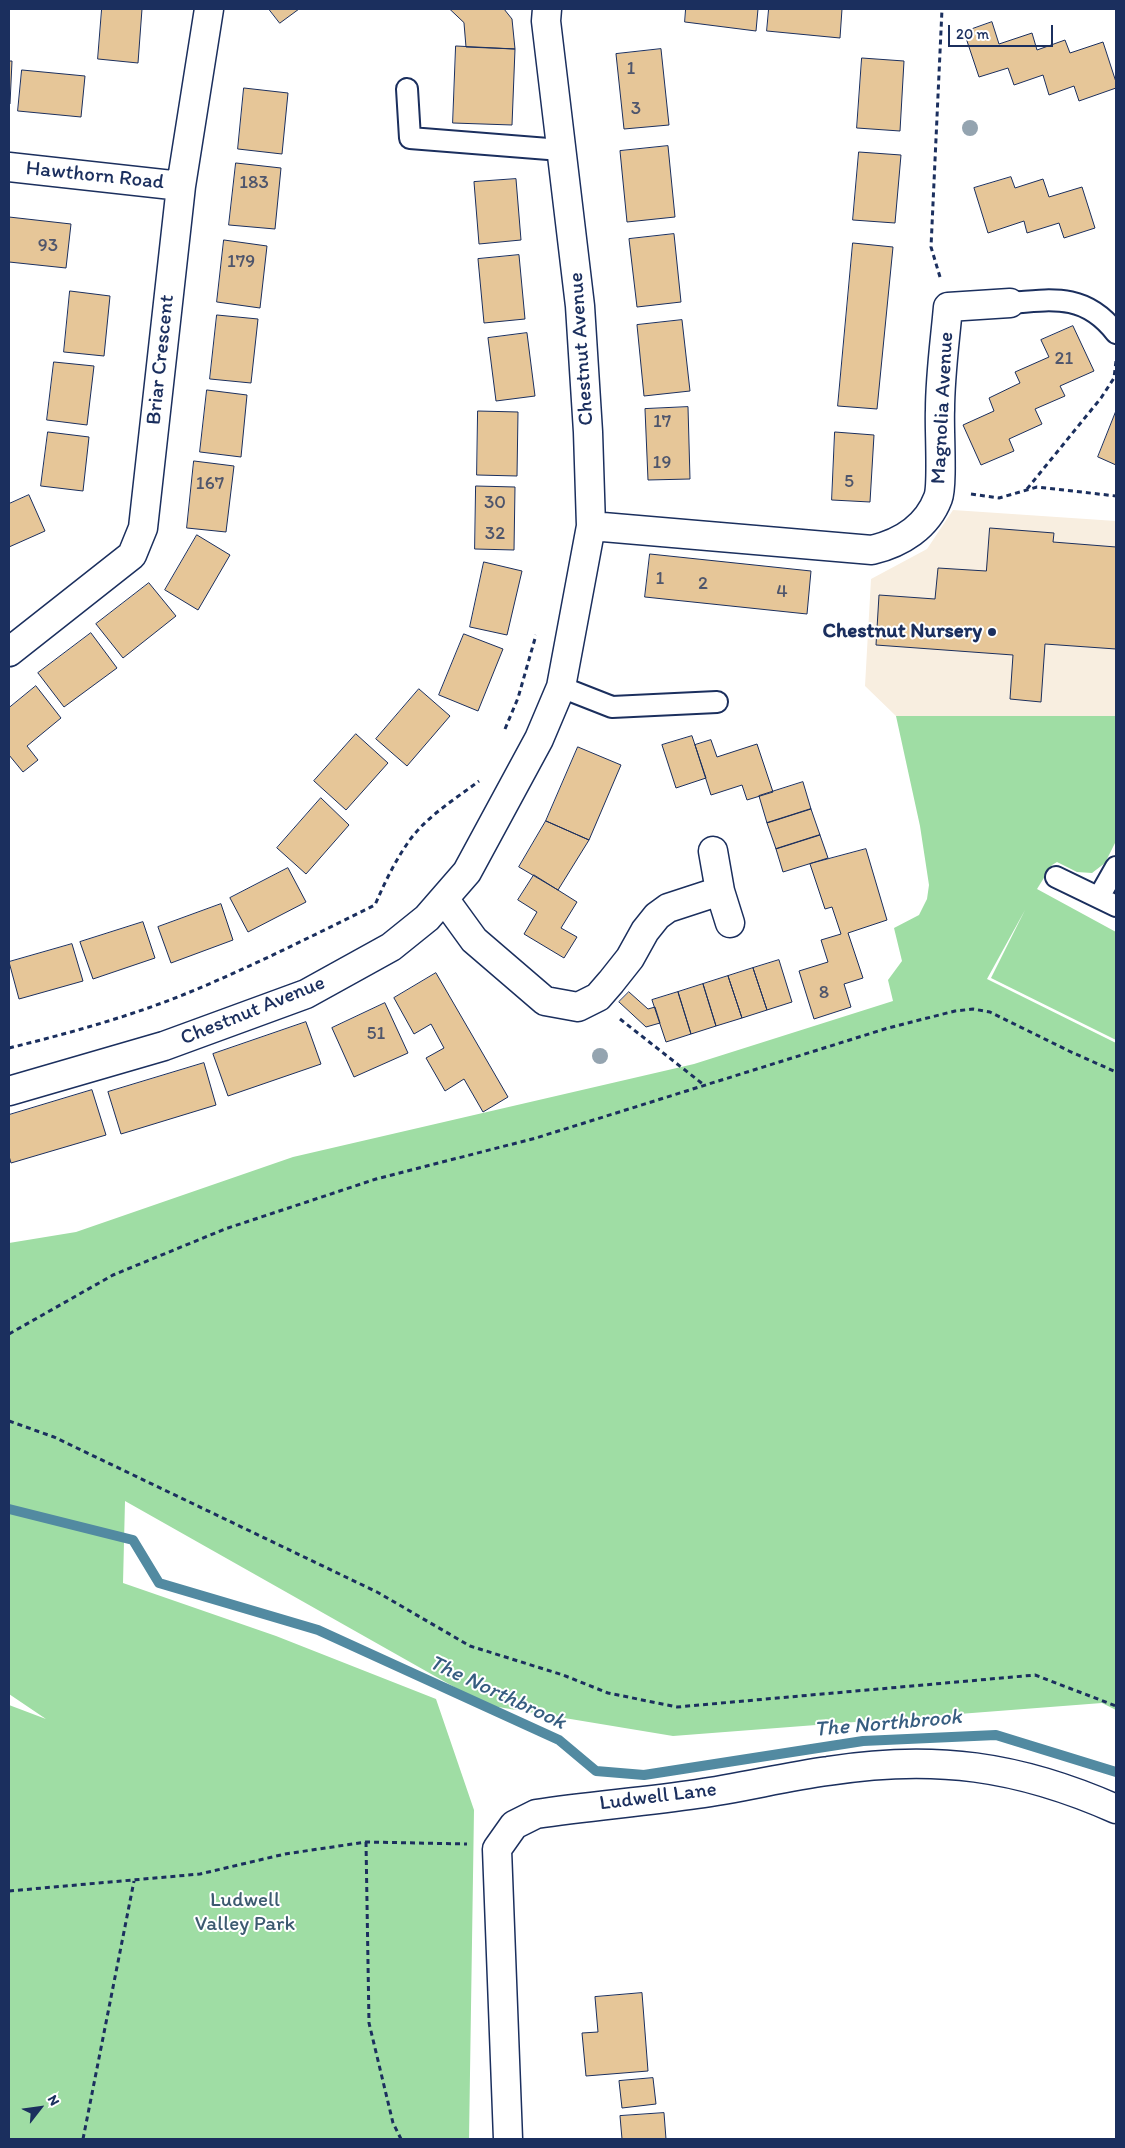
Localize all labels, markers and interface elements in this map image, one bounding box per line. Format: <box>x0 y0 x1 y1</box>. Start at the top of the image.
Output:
scale bar <box>950 15 1055 47</box>
text: 20 m <box>956 25 989 43</box>
house number: 1 <box>627 58 635 80</box>
house number: 3 <box>631 98 641 120</box>
street label: Hawthorn Road <box>25 156 165 196</box>
house number: 183 <box>239 172 269 194</box>
house number: 93 <box>38 235 58 257</box>
house number: 179 <box>227 251 255 273</box>
street label: Chestnut Avenue <box>564 271 600 427</box>
street label: Briar Crescent <box>142 294 180 426</box>
street label: Magnolia Avenue <box>926 331 960 485</box>
house number: 21 <box>1055 348 1073 370</box>
house number: 17 <box>653 411 671 433</box>
house number: 19 <box>653 452 671 474</box>
house number: 5 <box>844 471 854 493</box>
house number: 167 <box>196 473 224 495</box>
house number: 30 <box>484 492 506 514</box>
house number: 32 <box>485 523 505 545</box>
house number: 1 <box>656 568 664 590</box>
house number: 2 <box>698 573 708 595</box>
house number: 4 <box>776 581 788 603</box>
place label: Chestnut Nursery <box>822 619 982 645</box>
marker: Chestnut Nursery <box>986 626 998 638</box>
street label: Chestnut Avenue <box>177 971 329 1051</box>
house number: 8 <box>819 982 829 1004</box>
house number: 51 <box>367 1023 385 1045</box>
water label: The Northbrook <box>424 1650 570 1736</box>
water label: The Northbrook <box>813 1704 963 1744</box>
street label: Ludwell Lane <box>598 1777 718 1817</box>
park label: Ludwell Valley Park <box>195 1888 295 1938</box>
north arrow <box>15 2083 65 2133</box>
text: N <box>44 2092 63 2109</box>

